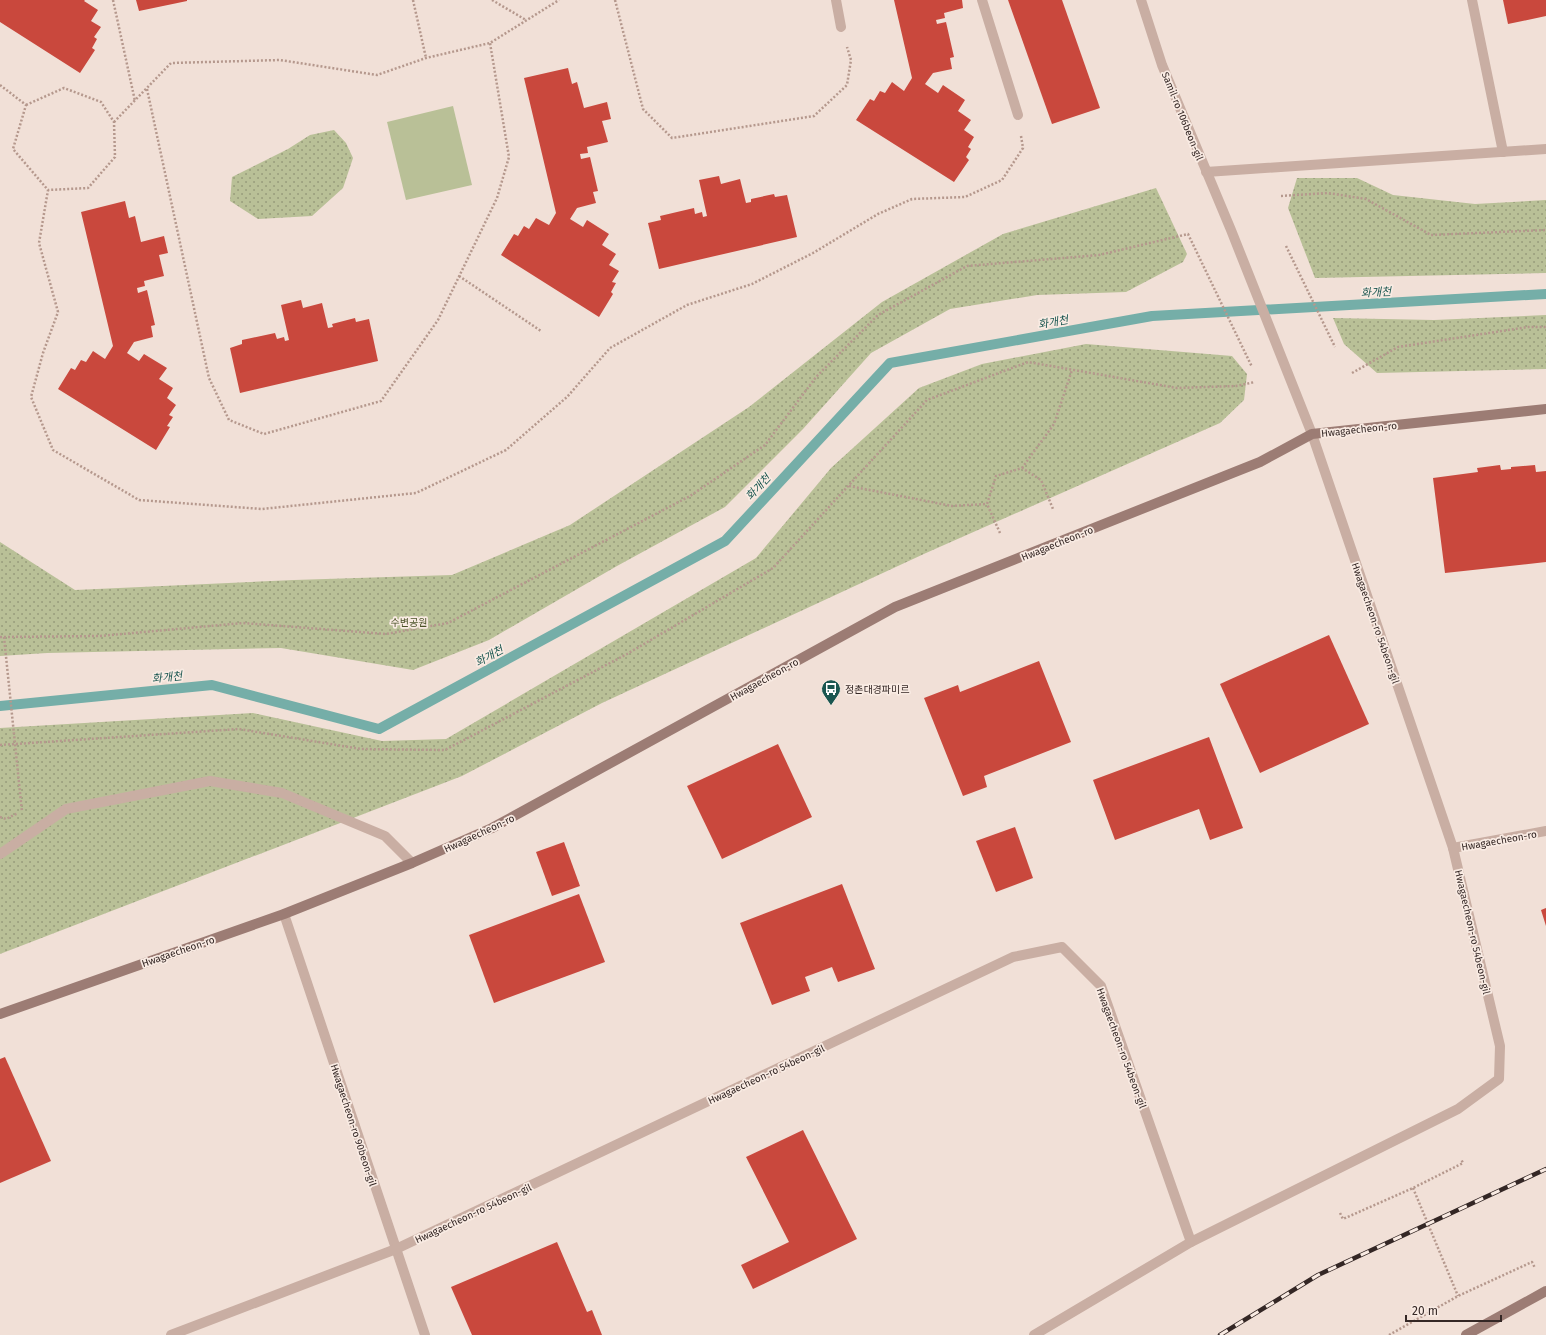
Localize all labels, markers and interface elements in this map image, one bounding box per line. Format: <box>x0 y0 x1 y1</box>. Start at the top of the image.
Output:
street label: Samil-ro 106beon-gil <box>1159 70 1205 162</box>
water label: 화개천 <box>1361 285 1393 300</box>
water label: 화개천 <box>1037 313 1071 332</box>
street label: Hwagaecheon-ro <box>1321 420 1398 440</box>
water label: 화개천 <box>743 470 775 503</box>
street label: Hwagaecheon-ro <box>1020 524 1095 564</box>
street label: Hwagaecheon-ro 54beon-gil <box>1349 561 1401 686</box>
park label: 수변공원 <box>391 617 427 629</box>
water label: 화개천 <box>473 642 507 669</box>
street label: Hwagaecheon-ro <box>728 656 801 704</box>
water label: 화개천 <box>151 669 185 686</box>
bus stop icon: 정촌대경파미르 <box>820 678 842 706</box>
place label: 정촌대경파미르 <box>845 684 909 696</box>
street label: Hwagaecheon-ro <box>442 812 517 855</box>
street label: Hwagaecheon-ro <box>1461 828 1538 854</box>
street label: Hwagaecheon-ro 54beon-gil <box>1452 869 1492 996</box>
street label: Hwagaecheon-ro <box>140 934 217 970</box>
street label: Hwagaecheon-ro 54beon-gil <box>1094 986 1148 1110</box>
street label: Hwagaecheon-ro 54beon-gil <box>706 1043 827 1107</box>
street label: Hwagaecheon-ro 90beon-gil <box>328 1063 379 1188</box>
street label: Hwagaecheon-ro 54beon-gil <box>413 1182 534 1246</box>
scale bar <box>1406 1297 1501 1323</box>
text: 20 m <box>1412 1304 1438 1318</box>

